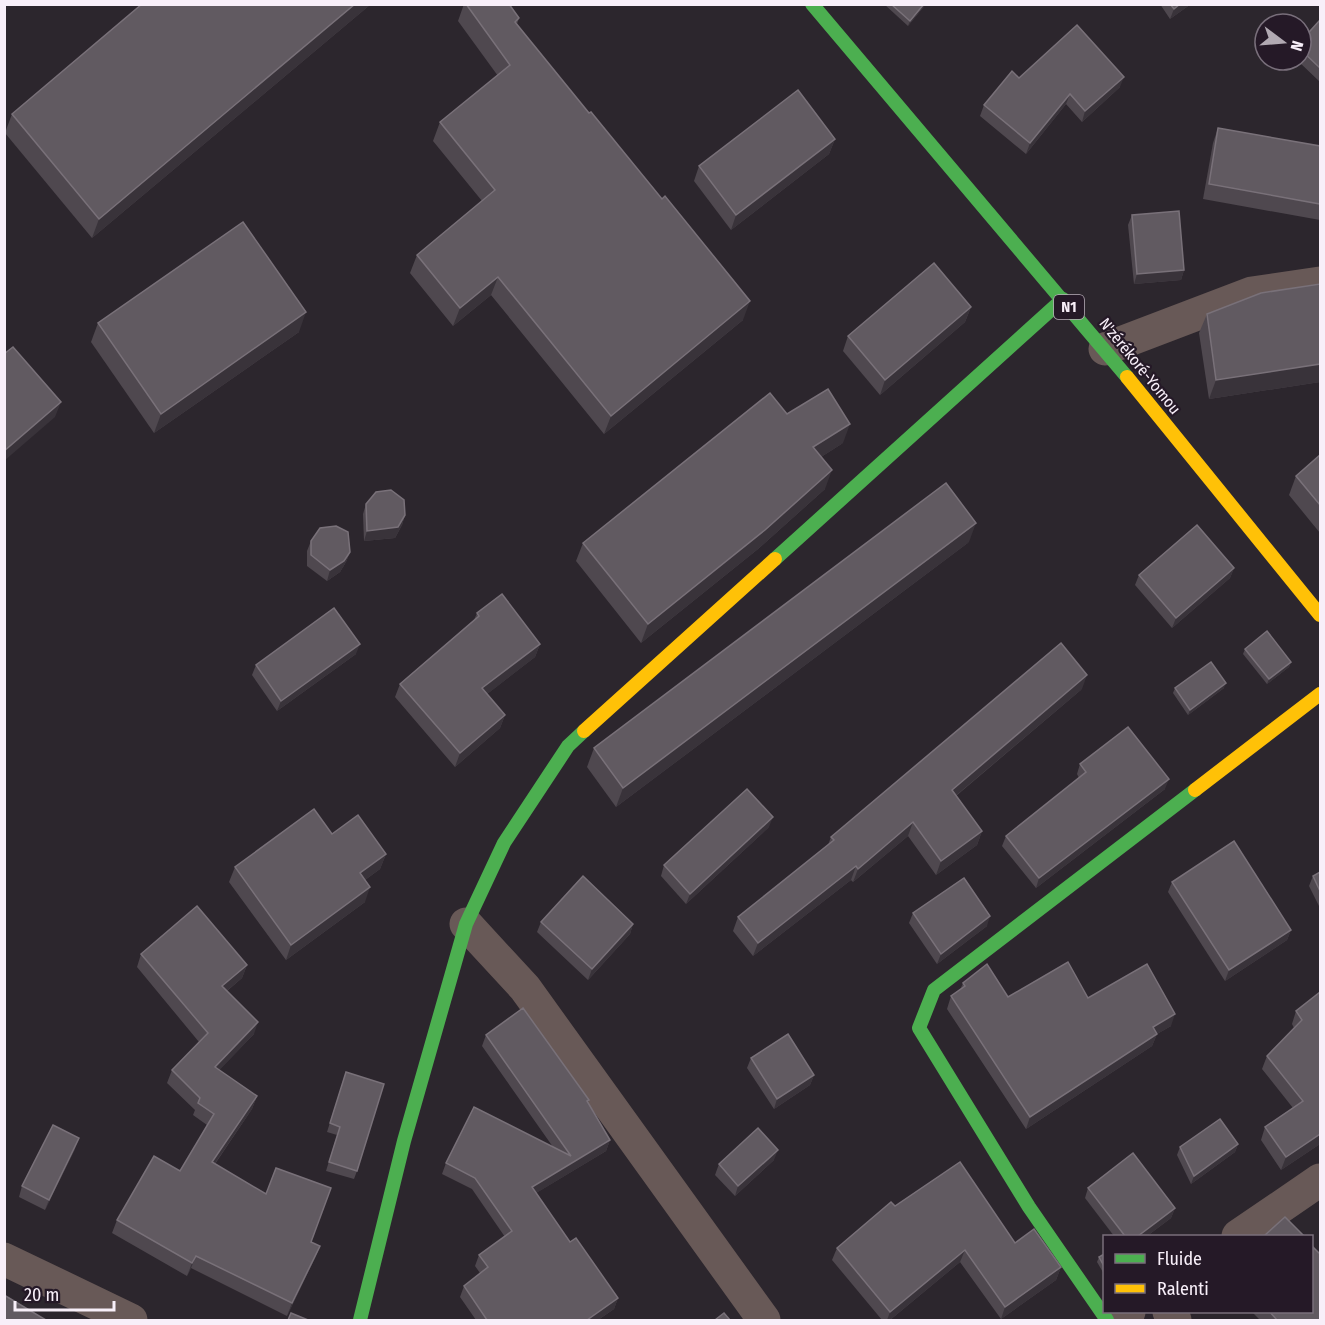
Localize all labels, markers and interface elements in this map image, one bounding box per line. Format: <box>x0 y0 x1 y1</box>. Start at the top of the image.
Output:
north arrow <box>1253 12 1313 72</box>
text: N <box>1286 39 1307 53</box>
road number: N1 <box>1054 295 1084 319</box>
street label: N'zérékoré-Yomou <box>1095 314 1185 418</box>
legend <box>1103 1235 1313 1313</box>
text: Fluide <box>1157 1248 1202 1270</box>
scale bar <box>15 1274 114 1312</box>
text: Ralenti <box>1157 1278 1209 1300</box>
text: 20 m <box>24 1284 59 1306</box>

